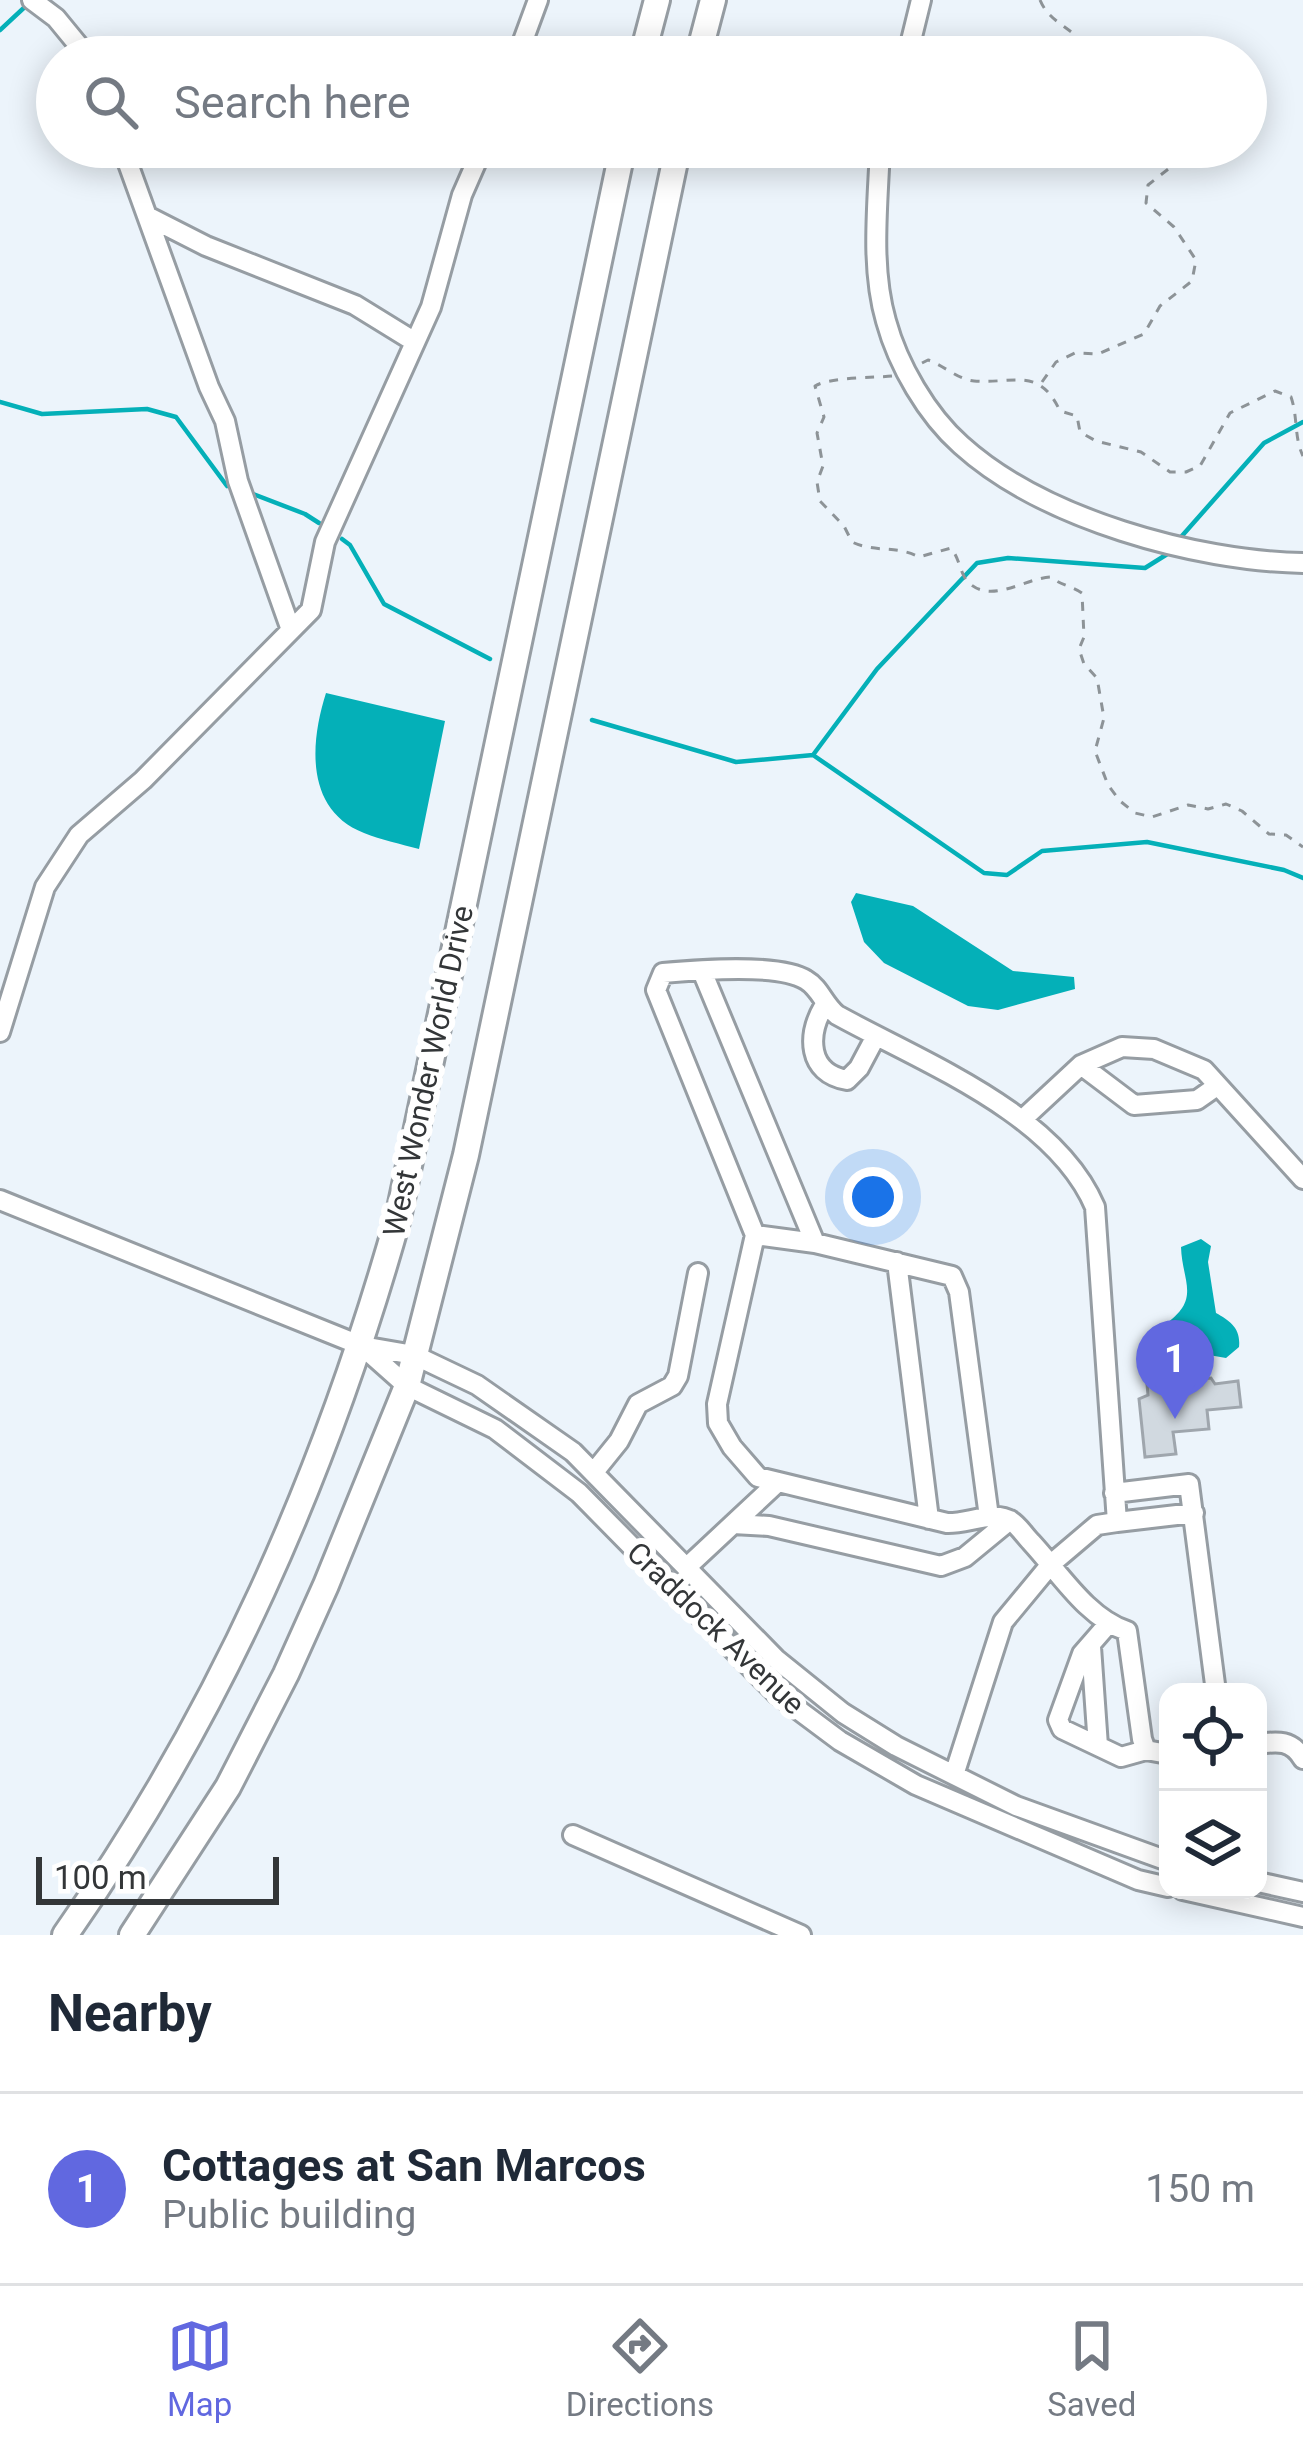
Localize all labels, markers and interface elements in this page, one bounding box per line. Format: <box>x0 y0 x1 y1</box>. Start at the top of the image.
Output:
search box <box>36 36 1267 168</box>
icon: search <box>78 69 144 135</box>
text: Search here <box>174 76 411 129</box>
street label: West Wonder World Drive <box>376 902 480 1240</box>
your location <box>843 1167 903 1227</box>
pin: 1 <box>1136 1320 1214 1419</box>
street label: Craddock Avenue <box>620 1535 812 1721</box>
map controls <box>1159 1683 1267 1899</box>
button: locate <box>1159 1683 1267 1791</box>
button: layers <box>1159 1791 1267 1899</box>
scale bar <box>36 1851 279 1904</box>
text: 100 m <box>54 1858 147 1897</box>
text: Nearby <box>48 1984 212 2043</box>
text: Cottages at San Marcos <box>162 2139 646 2192</box>
text: 1 <box>76 2166 98 2212</box>
text: 150 m <box>1145 2166 1255 2212</box>
text: Public building <box>162 2192 416 2238</box>
tab: Map <box>167 2313 233 2424</box>
tab: Directions <box>566 2313 714 2424</box>
tab: Saved <box>1047 2313 1136 2424</box>

